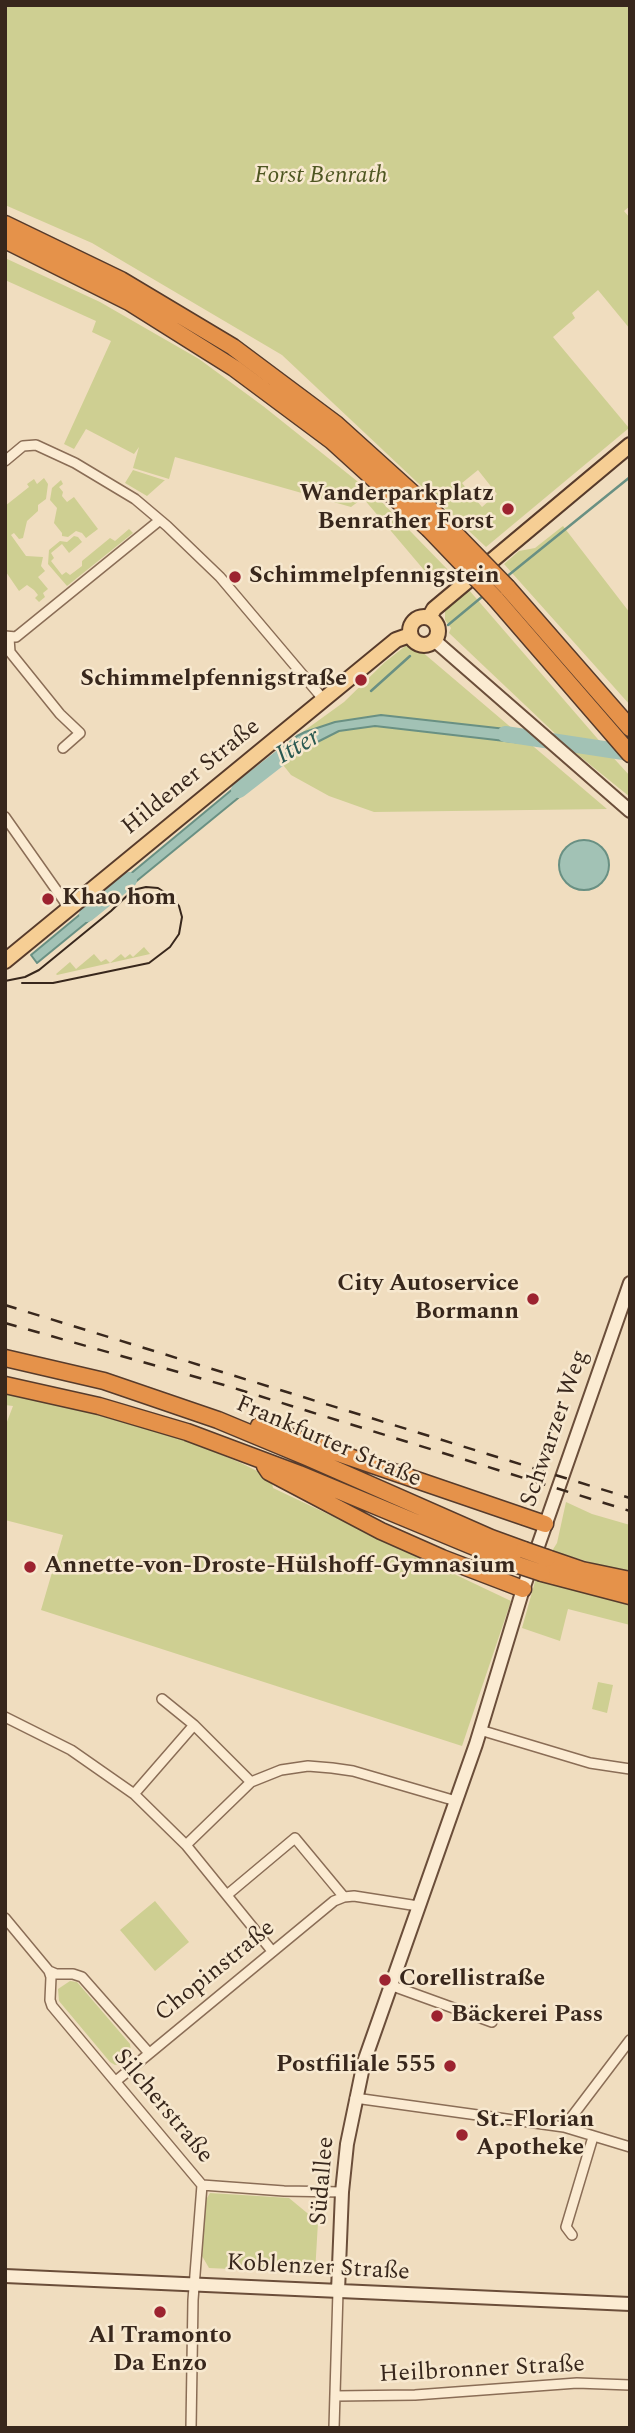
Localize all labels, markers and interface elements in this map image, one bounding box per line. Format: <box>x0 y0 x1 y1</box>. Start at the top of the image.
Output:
park label: Forst Benrath <box>254 163 388 191</box>
place label: Wanderparkplatz Benrather Forst <box>300 481 494 537</box>
marker: Wanderparkplatz Benrather Forst <box>500 501 516 517</box>
place label: Schimmelpfennigstein <box>249 563 500 591</box>
marker: Schimmelpfennigstein <box>227 569 243 585</box>
place label: Schimmelpfennigstraße <box>80 666 347 694</box>
marker: Schimmelpfennigstraße <box>353 672 369 688</box>
street label: Hildener Straße <box>117 713 267 843</box>
water label: Itter <box>271 723 327 773</box>
place label: Khao hom <box>62 885 176 913</box>
marker: Khao hom <box>40 891 56 907</box>
place label: City Autoservice Bormann <box>337 1271 519 1327</box>
marker: City Autoservice Bormann <box>525 1291 541 1307</box>
street label: Schwarzer Weg <box>516 1347 596 1511</box>
street label: Frankfurter Straße <box>231 1391 425 1495</box>
place label: Annette-von-Droste-Hülshoff-Gymnasium <box>44 1553 516 1581</box>
marker: Annette-von-Droste-Hülshoff-Gymnasium <box>22 1559 38 1575</box>
street label: Chopinstraße <box>150 1915 282 2029</box>
place label: Corellistraße <box>399 1966 545 1994</box>
marker: Corellistraße <box>377 1972 393 1988</box>
place label: Bäckerei Pass <box>451 2002 603 2030</box>
marker: Bäckerei Pass <box>429 2008 445 2024</box>
street label: Silcherstraße <box>106 2044 218 2170</box>
place label: Postfiliale 555 <box>276 2052 436 2080</box>
marker: Postfiliale 555 <box>442 2058 458 2074</box>
place label: St.-Florian Apotheke <box>476 2107 594 2163</box>
marker: St.-Florian Apotheke <box>454 2127 470 2143</box>
street label: Südallee <box>306 2136 342 2226</box>
street label: Koblenzer Straße <box>226 2250 410 2288</box>
marker: Al Tramonto Da Enzo <box>152 2304 168 2320</box>
place label: Al Tramonto Da Enzo <box>88 2323 232 2379</box>
street label: Heilbronner Straße <box>378 2351 586 2391</box>

